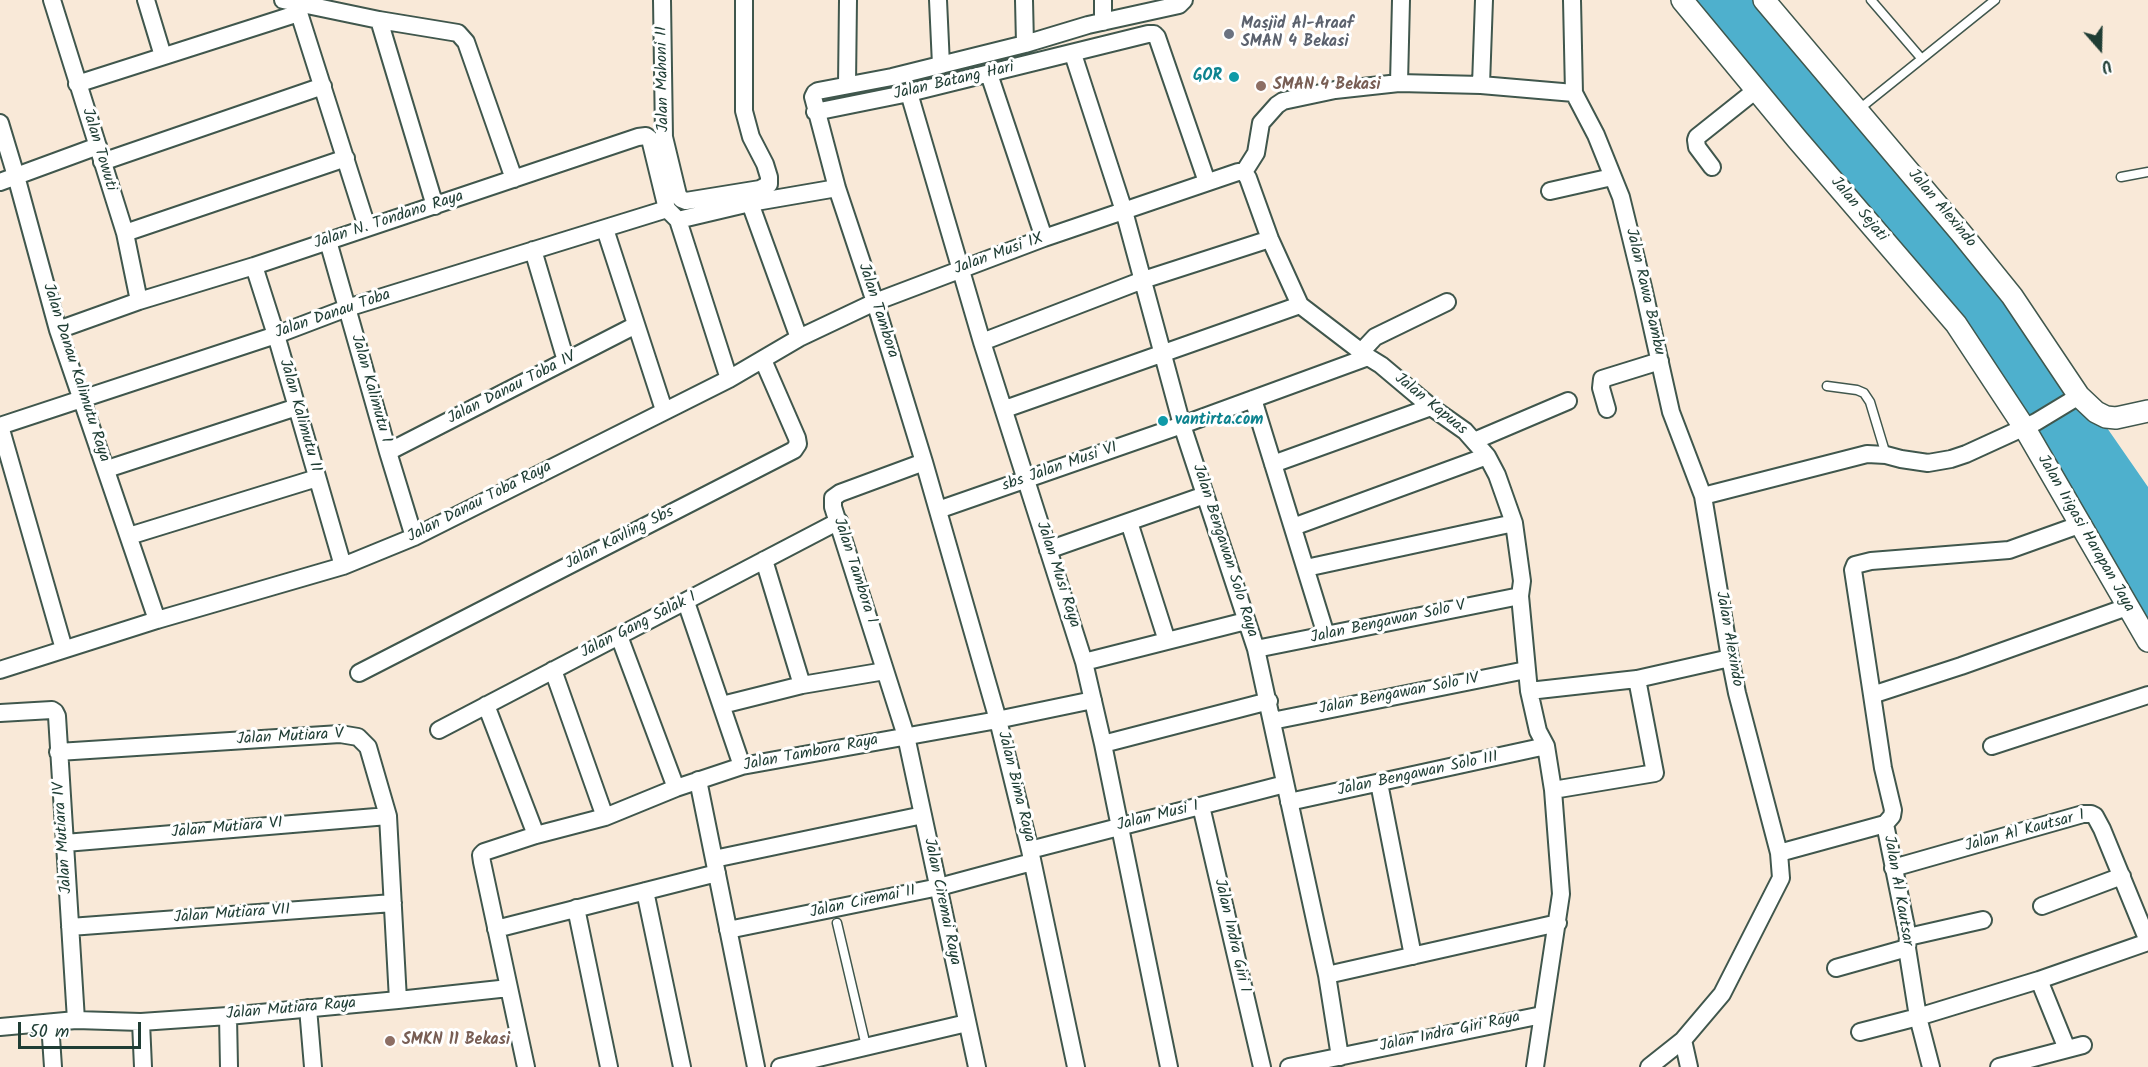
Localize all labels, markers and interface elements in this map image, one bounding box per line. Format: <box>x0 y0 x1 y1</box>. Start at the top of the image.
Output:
place label: Masjid Al-Araaf SMAN 4 Bekasi <box>1241 15 1354 53</box>
north arrow <box>2070 18 2130 78</box>
street label: Jalan Mahoni II <box>653 26 675 132</box>
marker: Masjid Al-Araaf SMAN 4 Bekasi <box>1222 27 1236 41</box>
text: U <box>2098 52 2115 79</box>
street label: Jalan Batang Hari <box>892 59 1016 105</box>
place label: GOR <box>1193 67 1222 87</box>
marker: GOR <box>1227 70 1241 84</box>
place label: SMAN 4 Bekasi <box>1273 76 1381 96</box>
marker: SMAN 4 Bekasi <box>1254 79 1268 93</box>
street label: Jalan Towuti <box>76 106 120 194</box>
street label: Jalan Alexindo <box>1903 166 1979 252</box>
street label: Jalan Sejati <box>1825 174 1891 246</box>
street label: Jalan N. Tondano Raya <box>312 188 466 254</box>
street label: Jalan Rawa Bambu <box>1620 227 1668 357</box>
street label: Jalan Musi IX <box>952 230 1046 280</box>
street label: Jalan Tambora <box>853 261 901 361</box>
street label: Jalan Danau Kalimutu Raya <box>37 281 113 465</box>
street label: Jalan Danau Toba <box>273 286 393 344</box>
street label: Jalan Kalimutu I <box>345 333 395 445</box>
street label: Jalan Danau Toba IV <box>445 348 579 430</box>
street label: Jalan Kalimutu II <box>274 357 324 475</box>
street label: Jalan Kapuas <box>1390 370 1470 440</box>
place label: vantirta.com <box>1175 411 1263 431</box>
marker: vantirta.com <box>1156 414 1170 428</box>
street label: sbs Jalan Musi VI <box>1000 439 1120 497</box>
street label: Jalan Irigasi Harapan Jaya <box>2032 452 2138 616</box>
street label: Jalan Danau Toba Raya <box>405 458 555 548</box>
street label: Jalan Bengawan Solo Raya <box>1187 462 1261 640</box>
street label: Jalan Kavling Sbs <box>563 503 677 575</box>
street label: Jalan Tambora I <box>828 516 880 626</box>
street label: Jalan Musi Raya <box>1031 519 1083 631</box>
street label: Jalan Gang Salak I <box>578 589 700 663</box>
street label: Jalan Alexindo <box>1710 590 1746 688</box>
street label: Jalan Bengawan Solo V <box>1309 597 1467 649</box>
street label: Jalan Bengawan Solo IV <box>1317 670 1481 720</box>
street label: Jalan Mutiara V <box>236 726 344 750</box>
street label: Jalan Bima Raya <box>992 729 1038 845</box>
street label: Jalan Tambora Raya <box>742 732 880 776</box>
street label: Jalan Bengawan Solo III <box>1336 749 1500 801</box>
street label: Jalan Mutiara IV <box>51 782 77 894</box>
street label: Jalan Musi I <box>1115 798 1201 836</box>
street label: Jalan Al Kautsar I <box>1963 807 2087 857</box>
street label: Jalan Mutiara VI <box>170 815 284 843</box>
street label: Jalan Al Kautsar <box>1878 834 1916 948</box>
street label: Jalan Ciremai Raya <box>918 837 964 967</box>
street label: Jalan Indra Giri I <box>1209 877 1253 995</box>
street label: Jalan Ciremai II <box>808 882 918 924</box>
street label: Jalan Mutiara VII <box>173 901 291 929</box>
street label: Jalan Mutiara Raya <box>225 995 357 1025</box>
street label: Jalan Indra Giri Raya <box>1378 1009 1522 1057</box>
scale bar <box>21 1010 144 1048</box>
text: 50 m <box>29 1018 69 1047</box>
place label: SMKN 11 Bekasi <box>402 1031 510 1051</box>
marker: SMKN 11 Bekasi <box>383 1034 397 1048</box>

